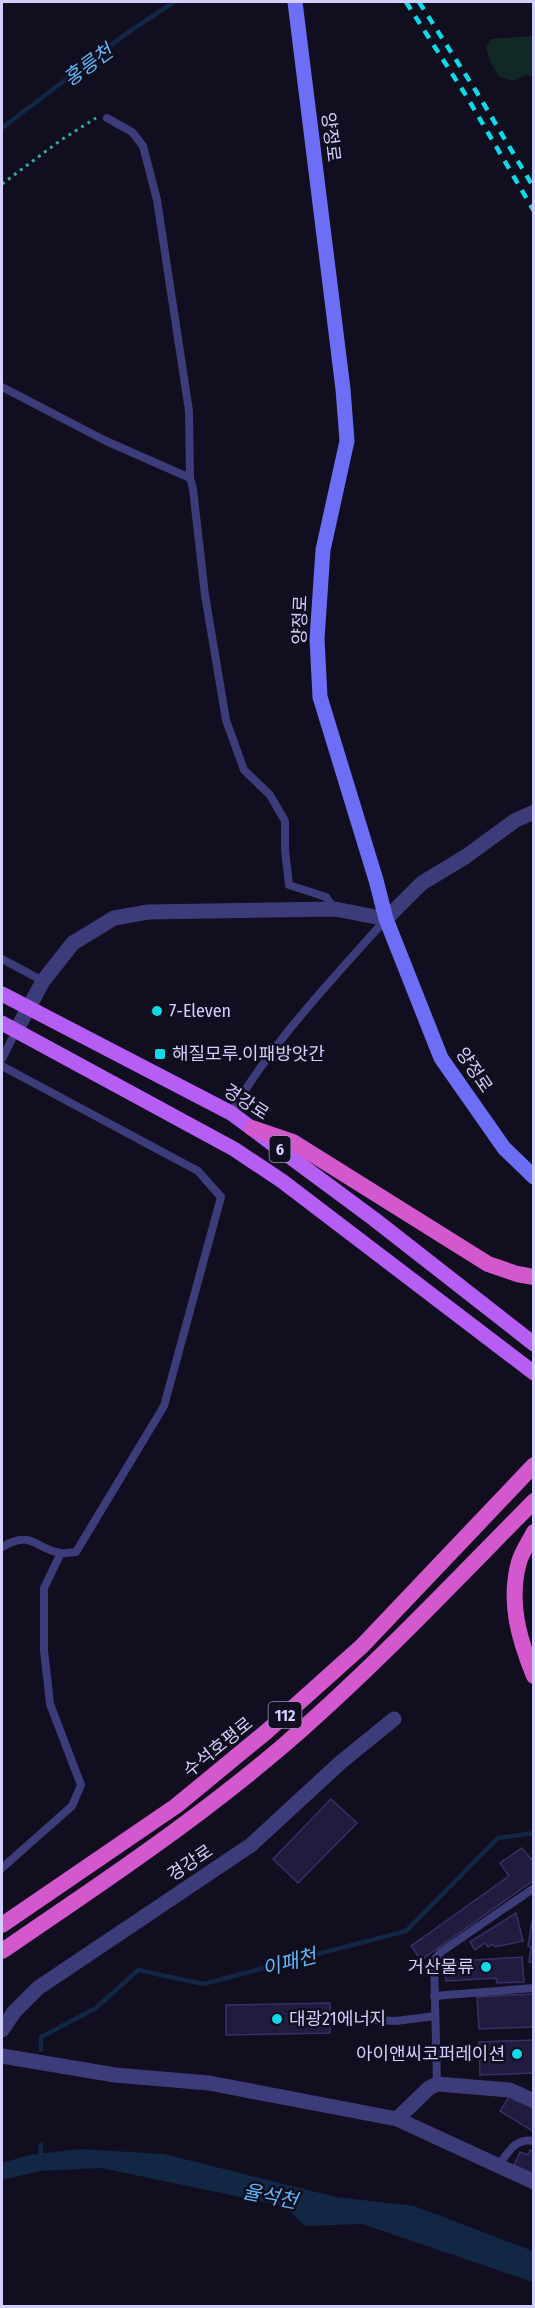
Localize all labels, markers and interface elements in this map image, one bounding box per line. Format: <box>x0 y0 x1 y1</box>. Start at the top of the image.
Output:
water label: 홍릉천 <box>59 38 119 91</box>
street label: 양정로 <box>317 111 345 163</box>
street label: 양정로 <box>288 595 312 645</box>
place label: 7-Eleven <box>169 1000 231 1022</box>
marker: 7-Eleven <box>150 1004 164 1018</box>
place label: 해질모루.이패방앗간 <box>172 1043 325 1065</box>
street label: 양정로 <box>451 1043 497 1097</box>
marker: 해질모루.이패방앗간 <box>153 1047 167 1061</box>
street label: 경강로 <box>219 1079 273 1125</box>
road number: 6 <box>270 1136 290 1162</box>
road number: 112 <box>268 1702 302 1728</box>
street label: 수석호평로 <box>179 1712 257 1782</box>
street label: 경강로 <box>163 1840 217 1886</box>
water label: 이패천 <box>259 1943 321 1981</box>
place label: 거산물류 <box>408 1956 474 1978</box>
marker: 거산물류 <box>479 1960 493 1974</box>
place label: 대광21에너지 <box>289 2008 386 2030</box>
marker: 대광21에너지 <box>270 2012 284 2026</box>
place label: 아이앤씨코퍼레이션 <box>356 2043 505 2065</box>
marker: 아이앤씨코퍼레이션 <box>510 2047 524 2061</box>
water label: 율석천 <box>241 2179 302 2214</box>

